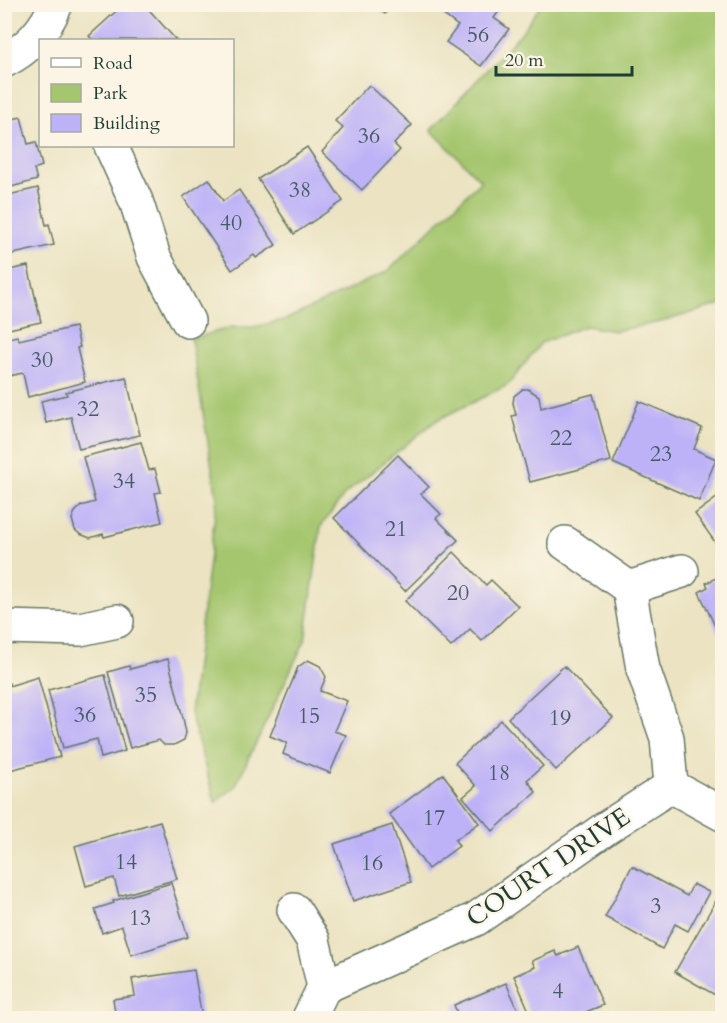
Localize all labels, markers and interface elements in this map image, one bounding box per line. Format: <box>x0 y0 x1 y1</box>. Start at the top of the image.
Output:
house number: 56 <box>467 20 489 50</box>
legend <box>39 39 234 147</box>
scale bar <box>496 39 632 77</box>
text: 20 m <box>505 48 544 73</box>
text: Road <box>93 51 133 76</box>
text: Park <box>93 81 128 106</box>
text: Building <box>93 111 161 136</box>
house number: 36 <box>358 121 380 151</box>
house number: 38 <box>289 175 311 205</box>
house number: 40 <box>220 208 242 238</box>
house number: 30 <box>31 345 53 375</box>
house number: 32 <box>77 394 99 424</box>
house number: 22 <box>550 423 572 453</box>
house number: 23 <box>650 439 672 469</box>
house number: 34 <box>113 466 135 496</box>
house number: 21 <box>385 514 407 544</box>
house number: 20 <box>447 578 469 608</box>
house number: 35 <box>135 680 157 710</box>
house number: 36 <box>74 700 96 730</box>
house number: 15 <box>298 701 320 731</box>
house number: 19 <box>549 703 571 733</box>
house number: 18 <box>488 758 510 788</box>
street label: COURT DRIVE <box>459 799 637 935</box>
house number: 17 <box>423 803 445 833</box>
house number: 14 <box>115 847 137 877</box>
house number: 16 <box>361 848 383 878</box>
house number: 3 <box>650 891 662 921</box>
house number: 13 <box>129 903 151 933</box>
house number: 4 <box>552 976 564 1006</box>

